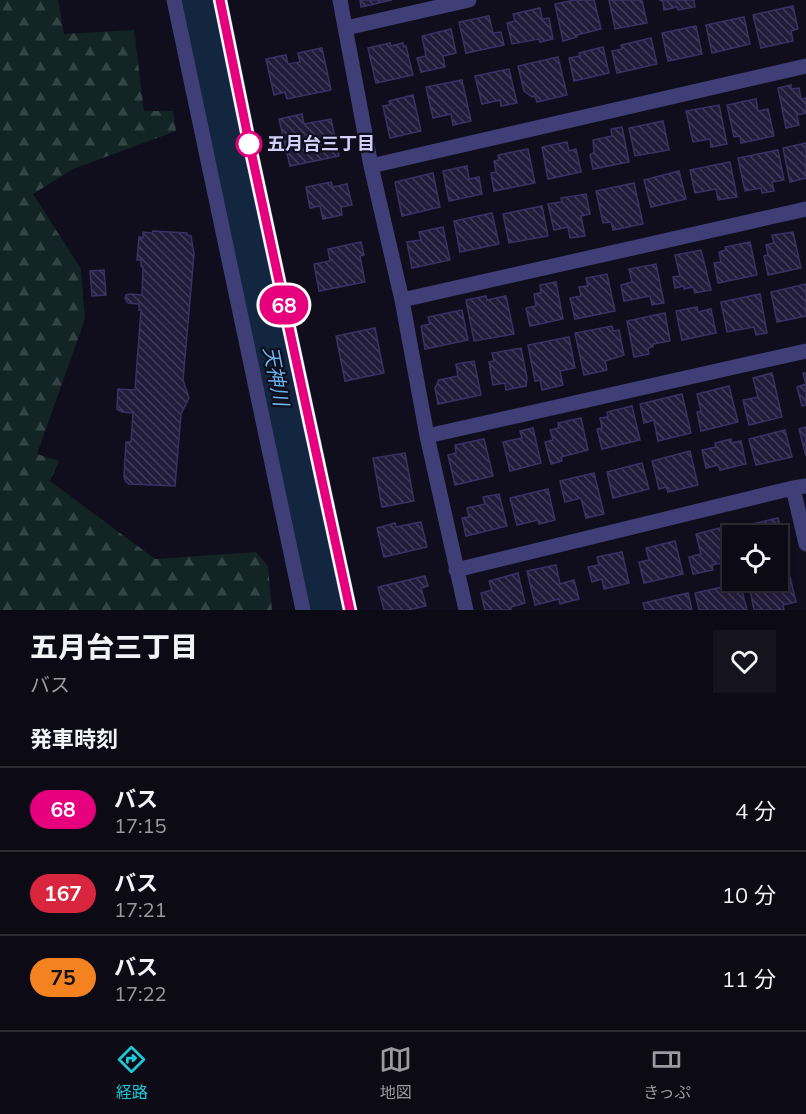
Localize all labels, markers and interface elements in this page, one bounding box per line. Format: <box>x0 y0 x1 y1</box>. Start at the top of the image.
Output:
marker: 五月台三丁目 <box>236 131 262 157</box>
place label: 五月台三丁目 <box>267 132 375 155</box>
line badge: 68 <box>257 286 311 324</box>
text: 68 <box>271 292 297 318</box>
water label: 天神川 <box>258 344 295 410</box>
map controls <box>722 525 788 591</box>
button: locate <box>722 525 788 591</box>
text: 五月台三丁目 <box>30 629 198 664</box>
button: heart <box>713 630 776 693</box>
text: バス <box>30 672 70 697</box>
text: 発車時刻 <box>30 725 118 753</box>
text: バス <box>114 785 158 813</box>
text: 68 <box>50 796 76 822</box>
text: 4 分 <box>735 797 776 825</box>
text: 17:15 <box>114 813 167 838</box>
text: バス <box>114 869 158 897</box>
text: 167 <box>44 880 82 906</box>
text: 10 分 <box>722 881 776 909</box>
text: 17:21 <box>114 897 167 922</box>
text: バス <box>114 953 158 981</box>
text: 75 <box>50 964 76 990</box>
text: 11 分 <box>722 965 776 993</box>
text: 17:22 <box>114 981 167 1006</box>
tab: 経路 <box>115 1043 148 1103</box>
tab: 地図 <box>379 1043 412 1103</box>
tab: きっぷ <box>643 1043 691 1103</box>

